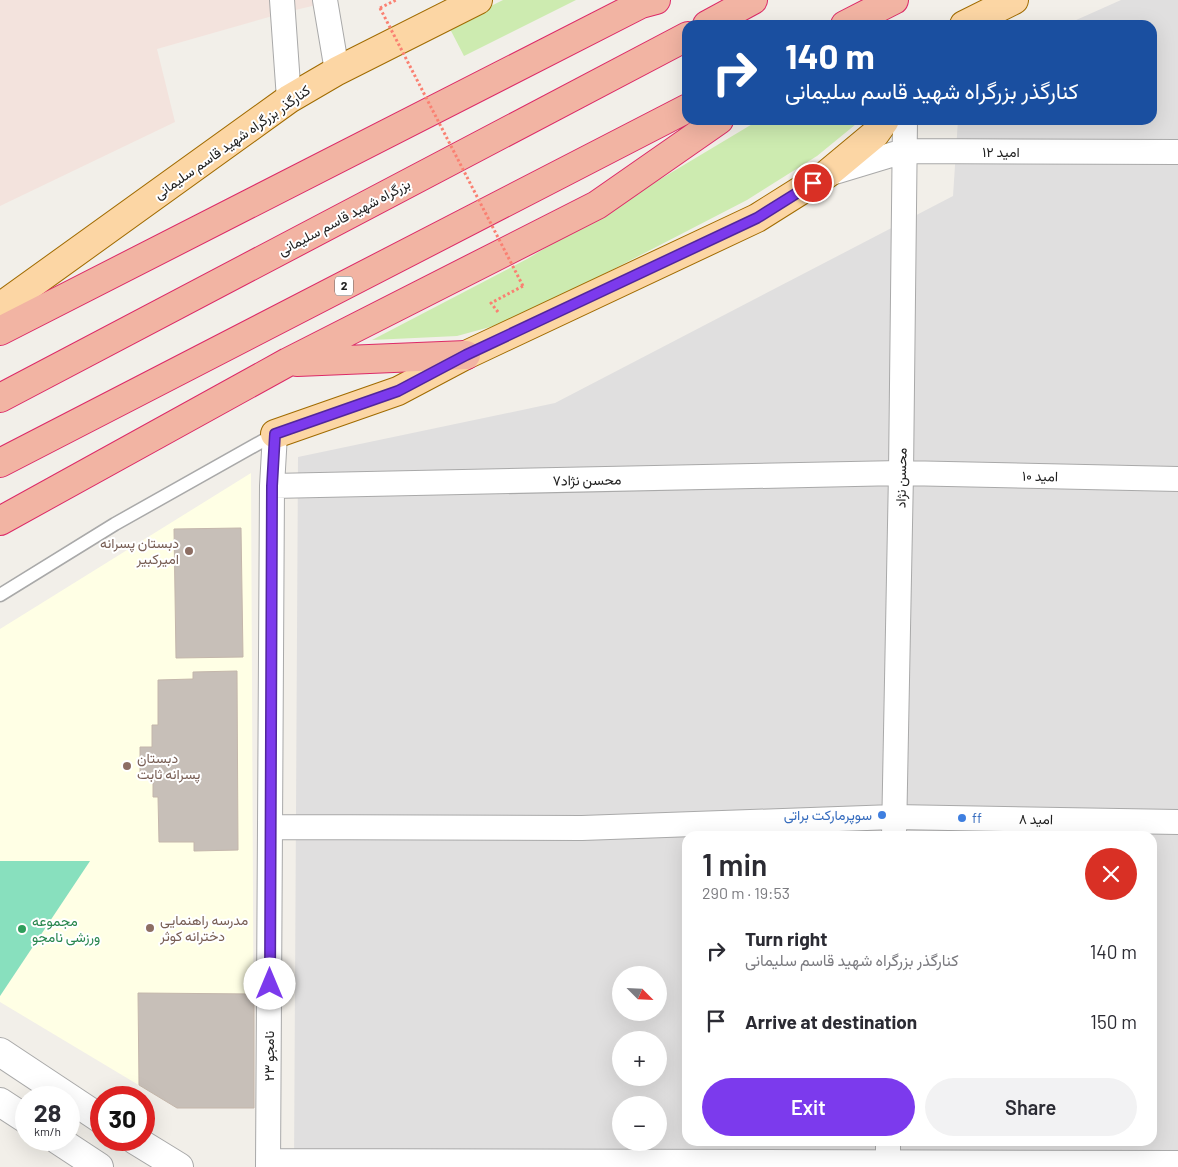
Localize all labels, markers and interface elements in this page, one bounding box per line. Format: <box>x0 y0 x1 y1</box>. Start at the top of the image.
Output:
text: 140 m <box>785 34 875 76</box>
icon: right <box>702 40 767 105</box>
text: کنارگذر بزرگراه شهید قاسم سلیمانی <box>785 77 1079 103</box>
street label: کنارگذر بزرگراه شهید قاسم سلیمانی <box>150 81 314 203</box>
street label: امید ۱۲ <box>982 143 1020 160</box>
pin <box>792 162 834 204</box>
icon: arrive <box>799 169 827 197</box>
street label: بزرگراه شهید قاسم سلیمانی <box>275 174 413 260</box>
road number: 2 <box>335 276 353 296</box>
street label: محسن نژاد <box>891 448 911 508</box>
street label: امید ۱۰ <box>1022 467 1058 484</box>
street label: محسن نژاد۷ <box>552 470 622 490</box>
place label: دبستان پسرانه امیرکبیر <box>100 534 179 568</box>
marker: دبستان پسرانه امیرکبیر <box>183 545 195 557</box>
place label: دبستان پسرانه ثابت <box>137 749 200 784</box>
marker: دبستان پسرانه ثابت <box>121 760 133 772</box>
place label: سوپرمارکت براتی <box>784 806 872 825</box>
marker: سوپرمارکت براتی <box>876 809 888 821</box>
place label: ff <box>972 809 982 826</box>
street label: امید ۸ <box>1019 810 1053 827</box>
marker: ff <box>956 812 968 824</box>
text: 1 min <box>702 846 767 882</box>
button: close <box>1085 848 1137 900</box>
text: 290 m · 19:53 <box>702 883 790 902</box>
place label: مدرسه راهنمایی دخترانه کوثر <box>159 911 248 945</box>
place label: مجموعه ورزشی نامجو <box>32 912 100 946</box>
marker: مدرسه راهنمایی دخترانه کوثر <box>144 922 156 934</box>
marker: مجموعه ورزشی نامجو <box>16 923 28 935</box>
text: Turn right <box>745 927 827 950</box>
icon: right <box>702 937 730 965</box>
text: 140 m <box>1090 940 1137 963</box>
text: کنارگذر بزرگراه شهید قاسم سلیمانی <box>745 950 959 969</box>
position arrow <box>243 957 295 1009</box>
north arrow <box>612 966 668 1021</box>
map controls <box>612 966 667 1151</box>
icon: arrive <box>702 1007 730 1035</box>
text: Arrive at destination <box>745 1010 917 1033</box>
text: 150 m <box>1090 1010 1137 1033</box>
street label: نامجو ۲۳ <box>260 1031 278 1081</box>
button: + <box>612 1031 667 1086</box>
button: Exit <box>702 1078 915 1136</box>
button: Share <box>925 1078 1137 1136</box>
speed limit sign: 30 <box>90 1086 155 1151</box>
button: − <box>612 1096 667 1151</box>
text: 28 <box>34 1097 61 1127</box>
text: km/h <box>34 1124 61 1138</box>

